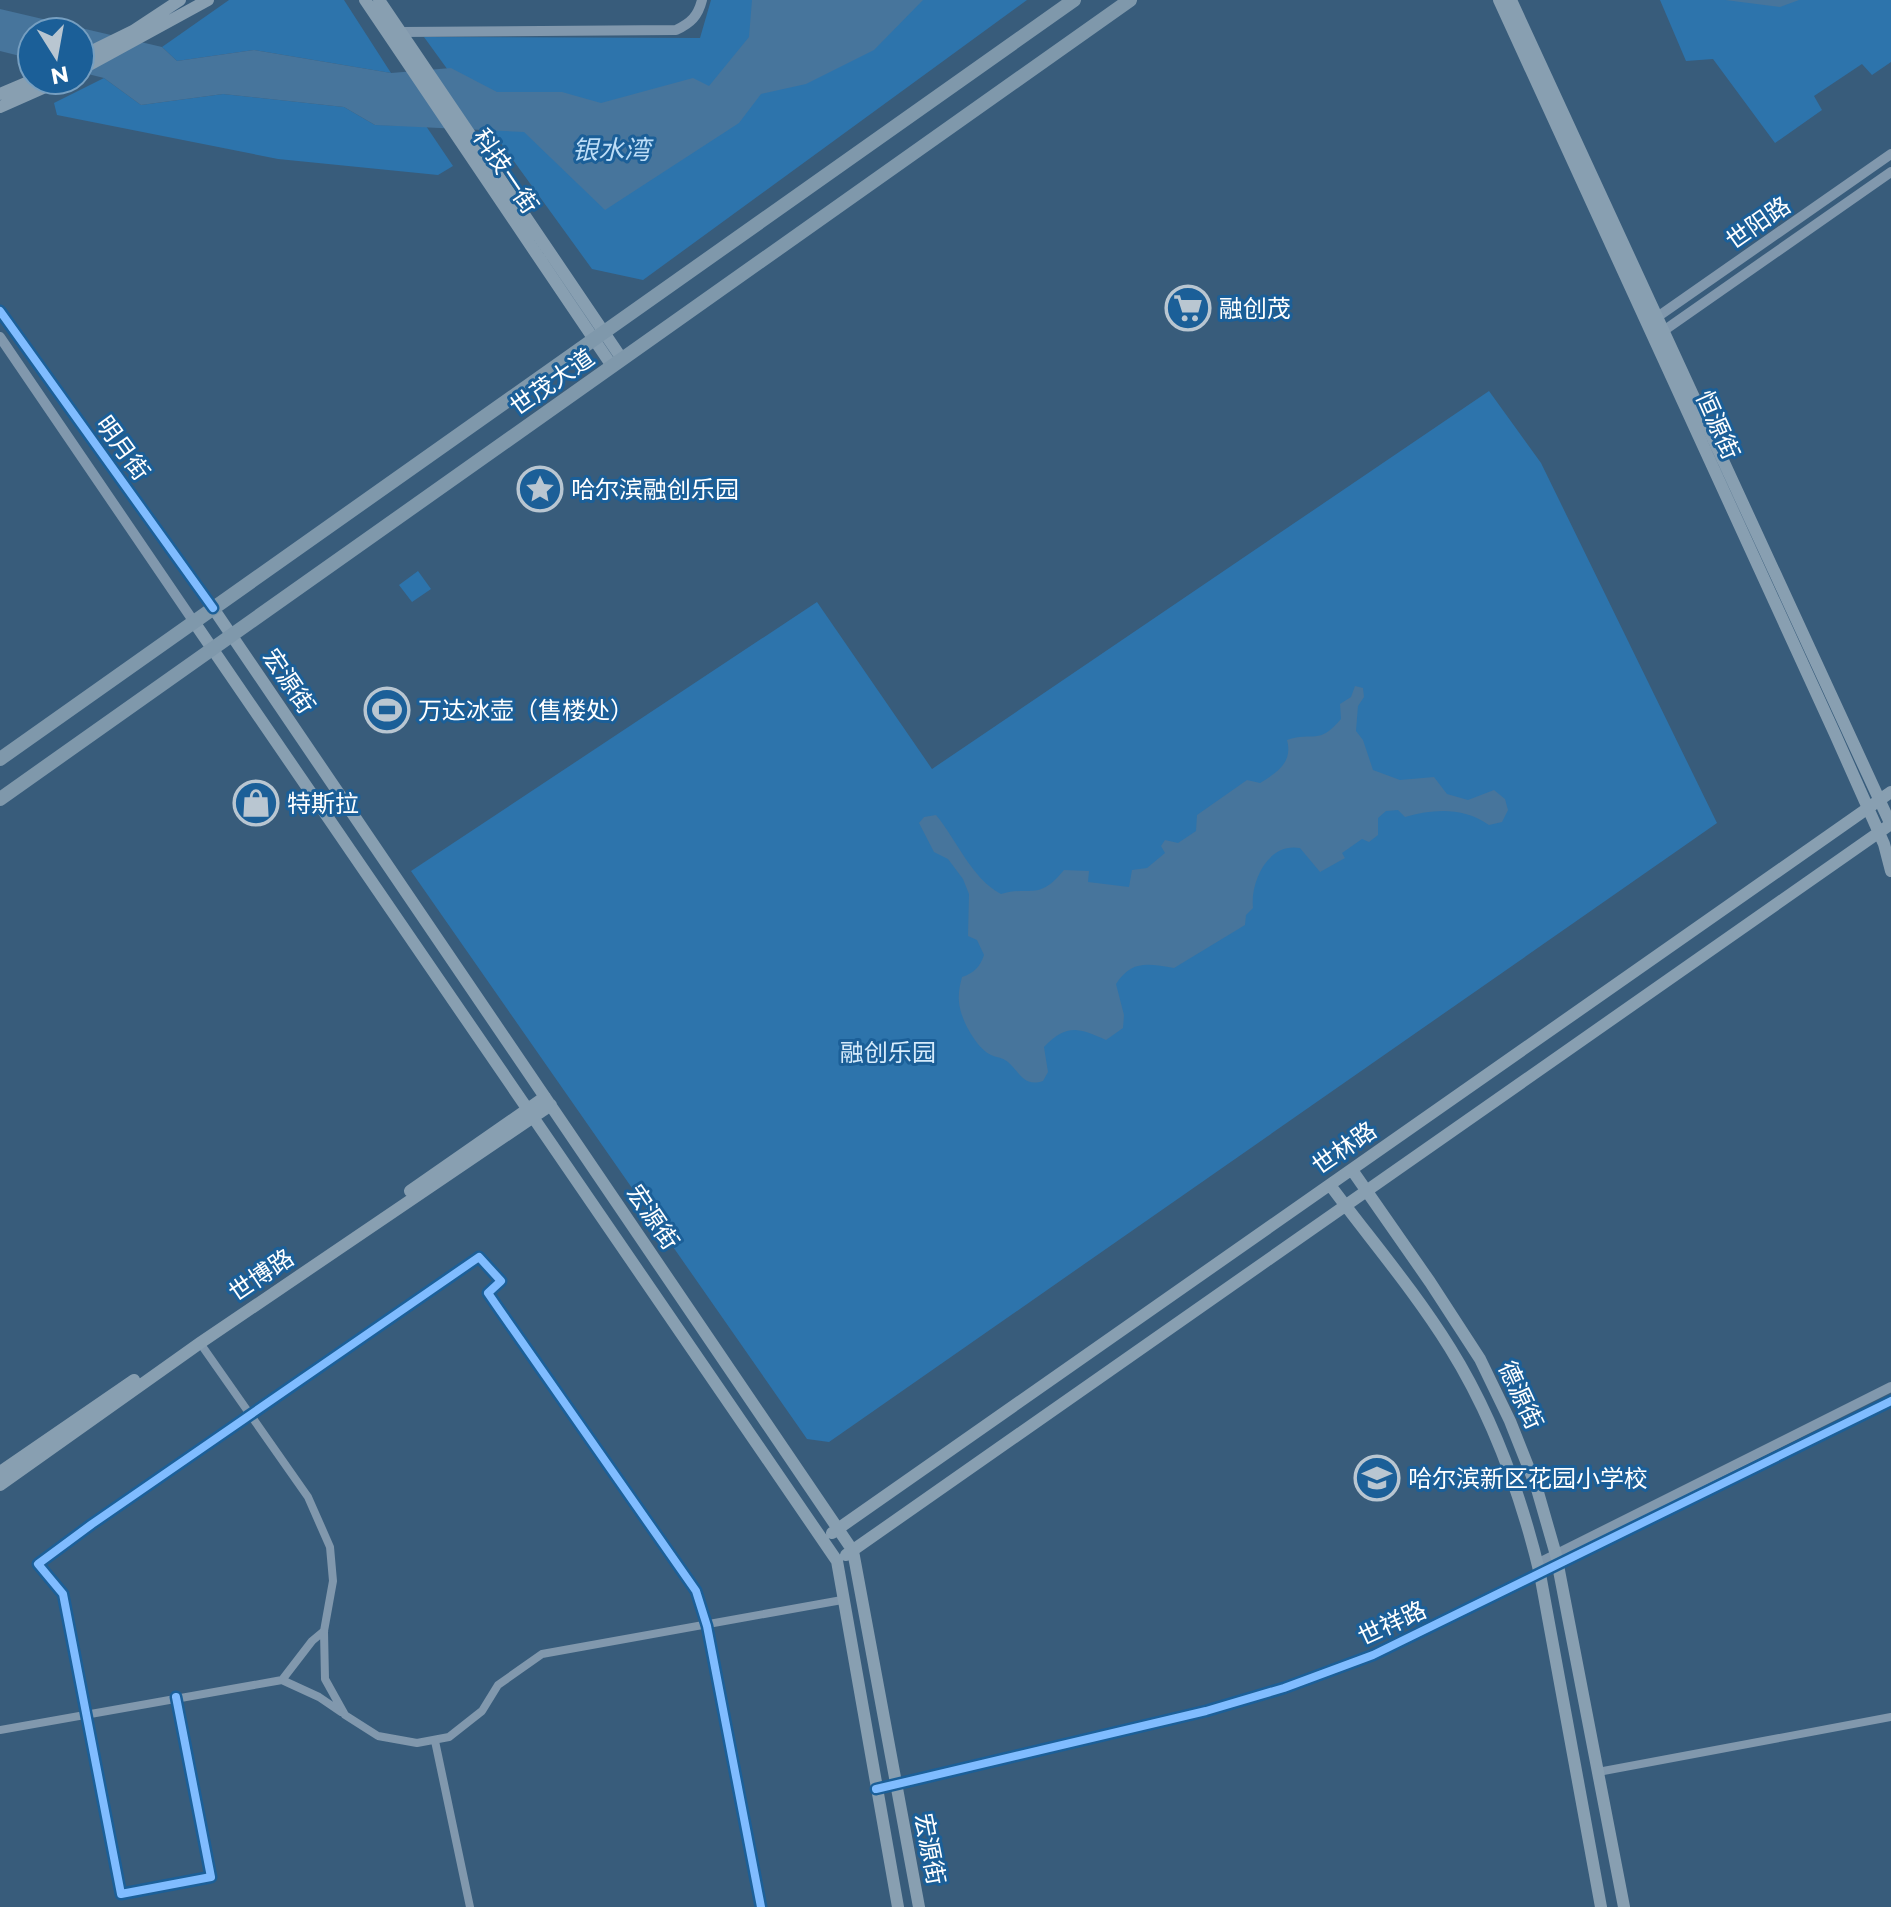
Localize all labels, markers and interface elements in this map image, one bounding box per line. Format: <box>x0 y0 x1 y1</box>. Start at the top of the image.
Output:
north arrow <box>16 16 96 96</box>
text: N <box>48 60 71 90</box>
street label: 科技一街 <box>467 123 545 219</box>
water label: 银水湾 <box>572 134 654 166</box>
street label: 世阳路 <box>1720 190 1796 256</box>
supermarket icon: 融创茂 <box>1164 284 1212 332</box>
place label: 融创茂 <box>1219 294 1291 323</box>
street label: 世茂大道 <box>504 343 600 421</box>
street label: 恒源街 <box>1690 386 1746 464</box>
street label: 明月街 <box>90 410 156 486</box>
place icon: 哈尔滨融创乐园 <box>516 465 564 513</box>
place label: 哈尔滨融创乐园 <box>571 475 739 504</box>
street label: 宏源街 <box>257 643 321 719</box>
sports icon: 万达冰壶（售楼处） <box>363 686 411 734</box>
place label: 万达冰壶（售楼处） <box>418 696 634 725</box>
shop icon: 特斯拉 <box>232 779 280 827</box>
place label: 特斯拉 <box>287 789 359 818</box>
park label: 融创乐园 <box>840 1038 936 1067</box>
street label: 世林路 <box>1306 1115 1382 1181</box>
street label: 宏源街 <box>621 1179 685 1255</box>
street label: 世博路 <box>223 1243 299 1307</box>
street label: 德源街 <box>1493 1356 1549 1434</box>
school or university icon: 哈尔滨新区花园小学校 <box>1353 1454 1401 1502</box>
place label: 哈尔滨新区花园小学校 <box>1408 1464 1648 1493</box>
street label: 世祥路 <box>1353 1595 1431 1651</box>
street label: 宏源街 <box>909 1811 951 1887</box>

